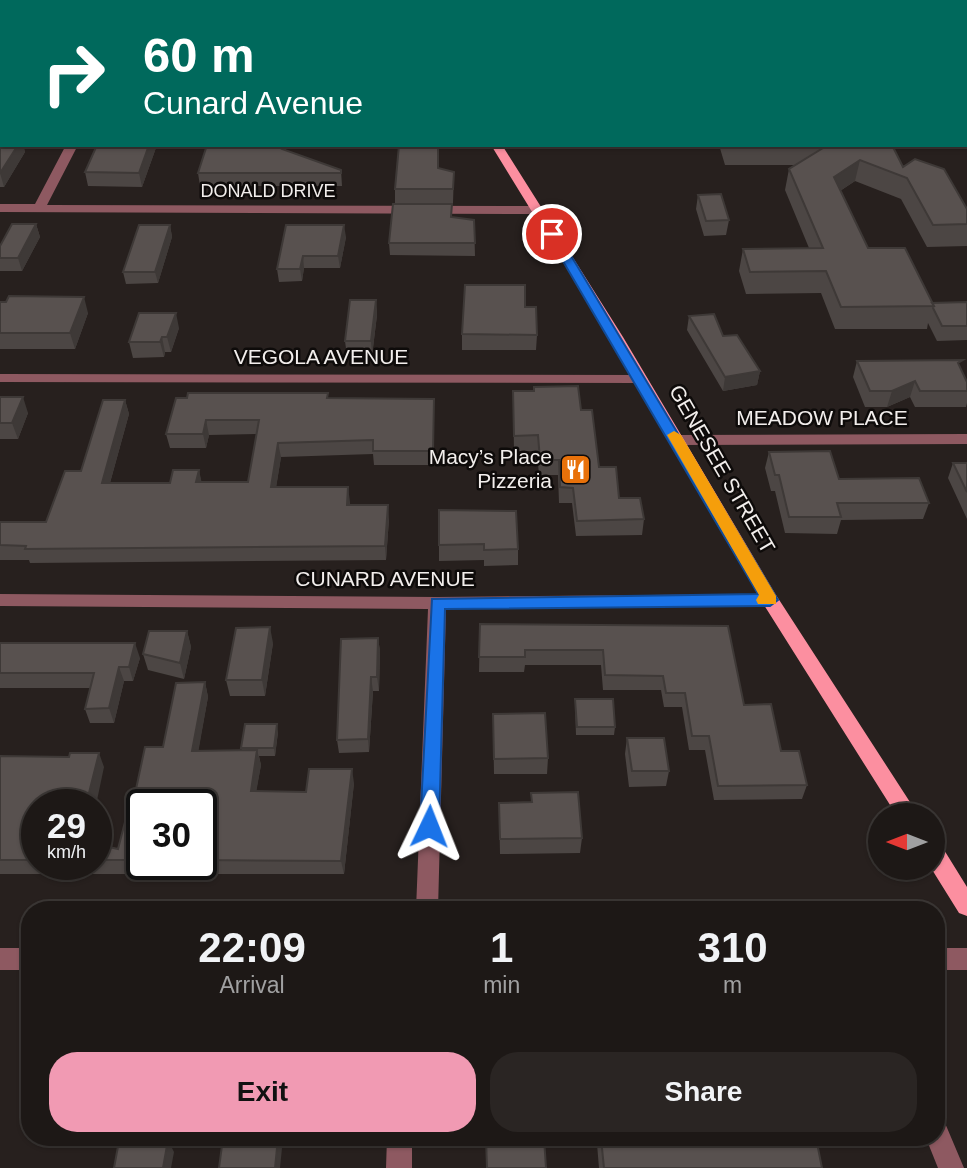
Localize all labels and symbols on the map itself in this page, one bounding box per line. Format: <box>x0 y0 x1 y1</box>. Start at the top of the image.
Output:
street label: DONALD DRIVE <box>200 181 336 201</box>
pin <box>522 204 582 264</box>
street label: VEGOLA AVENUE <box>234 345 408 368</box>
street label: GENESEE STREET <box>665 381 780 557</box>
street label: MEADOW PLACE <box>736 406 908 429</box>
place label: Macy’s Place Pizzeria <box>429 445 552 492</box>
restaurant icon: Macy’s Place Pizzeria <box>558 452 592 486</box>
street label: CUNARD AVENUE <box>295 567 475 590</box>
speed limit sign: 30 <box>126 789 217 880</box>
position arrow <box>392 789 466 863</box>
north arrow <box>868 803 945 880</box>

